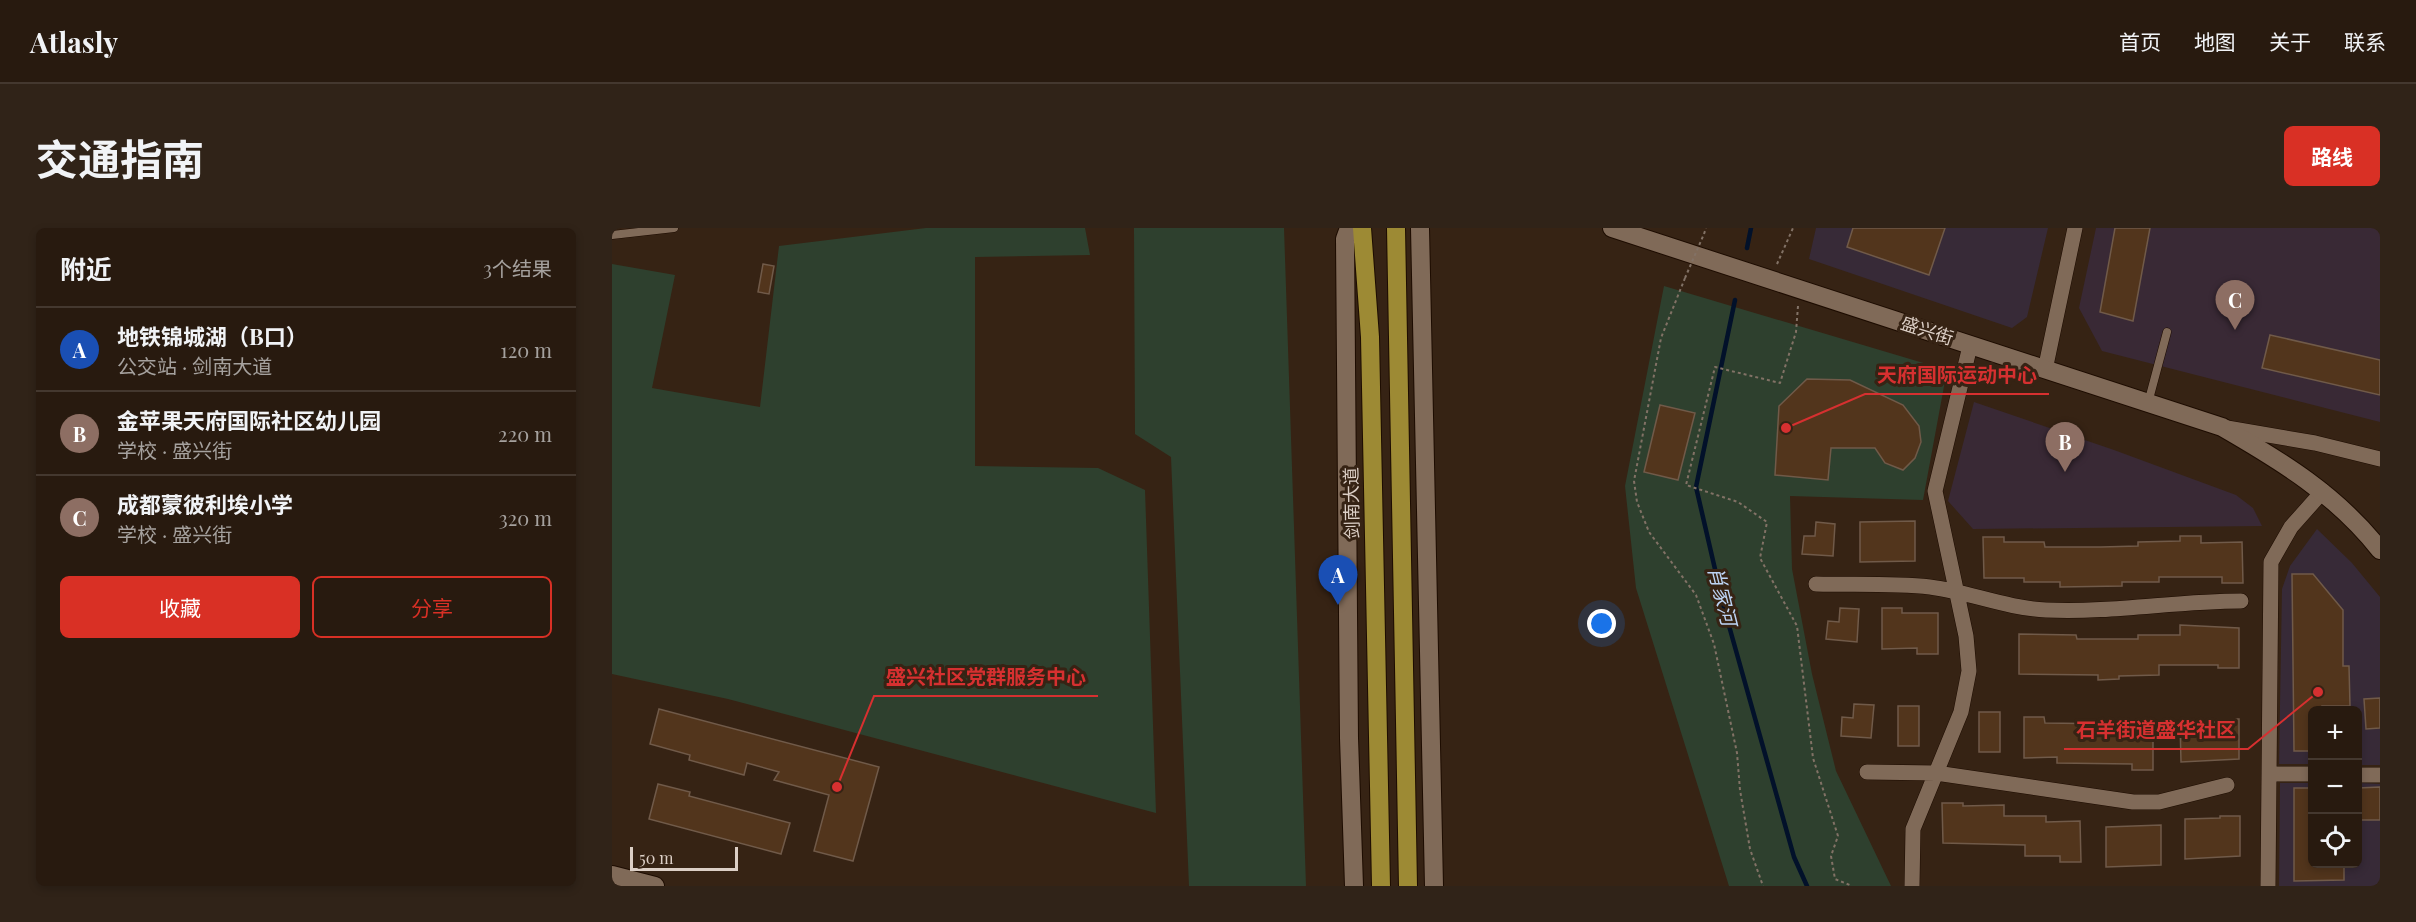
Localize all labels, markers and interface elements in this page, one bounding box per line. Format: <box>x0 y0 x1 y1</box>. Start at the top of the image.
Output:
text: Atlasly <box>30 23 118 60</box>
text: 首页 <box>2119 27 2161 55</box>
text: 地图 <box>2194 27 2236 55</box>
text: 关于 <box>2269 27 2311 55</box>
text: 联系 <box>2344 27 2386 55</box>
button: 路线 <box>2284 126 2380 186</box>
text: 交通指南 <box>36 130 204 186</box>
text: 附近 <box>60 251 112 286</box>
text: 3个结果 <box>483 254 552 281</box>
pin: C <box>2216 280 2254 330</box>
street label: 盛兴街 <box>1898 310 1957 350</box>
text: 地铁锦城湖（B口） <box>117 321 308 351</box>
text: A <box>73 336 86 363</box>
text: 120 m <box>500 336 552 363</box>
text: 公交站 · 剑南大道 <box>117 352 272 379</box>
callout: 天府国际运动中心 <box>1865 356 2049 394</box>
text: 天府国际运动中心 <box>1877 360 2037 387</box>
text: 金苹果天府国际社区幼儿园 <box>117 405 381 435</box>
text: B <box>73 420 86 447</box>
text: 220 m <box>498 420 552 447</box>
pin: B <box>2046 422 2084 472</box>
text: 学校 · 盛兴街 <box>117 436 232 463</box>
street label: 剑南大道 <box>1338 467 1364 539</box>
text: 成都蒙彼利埃小学 <box>117 489 293 519</box>
text: C <box>72 504 87 531</box>
text: 320 m <box>499 504 552 531</box>
text: 学校 · 盛兴街 <box>117 520 232 547</box>
pin: A <box>1318 556 1358 605</box>
water label: 肖家河 <box>1703 563 1745 632</box>
button: 收藏 <box>60 576 300 638</box>
button: 分享 <box>312 576 552 638</box>
your location <box>1587 609 1616 638</box>
callout: 盛兴社区党群服务中心 <box>874 658 1098 696</box>
text: 盛兴社区党群服务中心 <box>886 662 1086 689</box>
map controls <box>2308 706 2362 868</box>
button: + <box>2308 706 2362 760</box>
callout: 石羊街道盛华社区 <box>2064 711 2248 749</box>
text: 石羊街道盛华社区 <box>2076 715 2236 742</box>
button: − <box>2308 760 2362 814</box>
button: locate <box>2308 814 2362 868</box>
scale bar <box>630 844 738 872</box>
text: 50 m <box>639 847 673 868</box>

